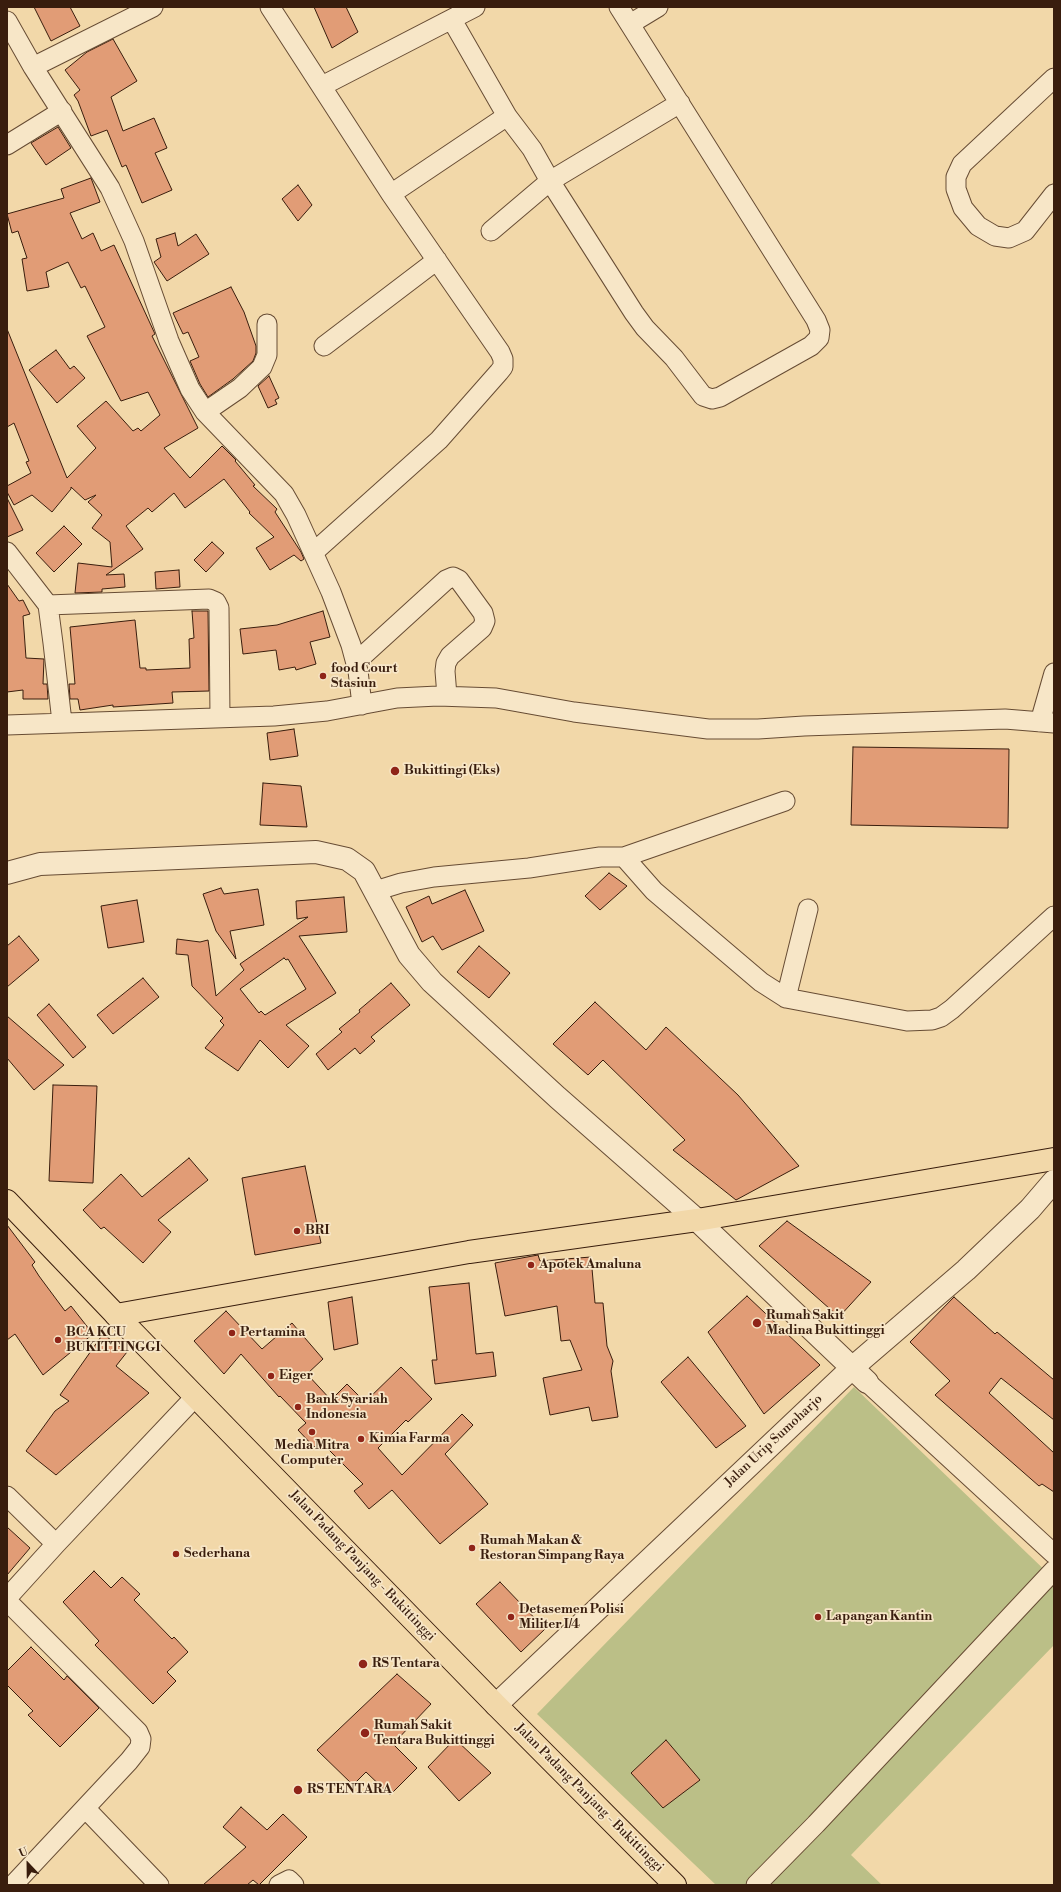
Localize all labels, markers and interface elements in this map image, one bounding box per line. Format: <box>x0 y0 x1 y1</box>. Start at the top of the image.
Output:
place label: food Court Stasiun <box>331 661 397 692</box>
marker: food Court Stasiun <box>318 671 328 681</box>
place label: Bukittingi (Eks) <box>404 763 500 779</box>
marker: Bukittingi (Eks) <box>389 765 401 777</box>
place label: BRI <box>305 1223 329 1239</box>
marker: BRI <box>292 1226 302 1236</box>
place label: Apotek Amaluna <box>539 1257 641 1273</box>
marker: Apotek Amaluna <box>526 1260 536 1270</box>
place label: Rumah Sakit Madina Bukittinggi <box>766 1308 885 1339</box>
marker: Rumah Sakit Madina Bukittinggi <box>751 1317 763 1329</box>
place label: BCA KCU BUKITTINGGI <box>66 1325 161 1356</box>
place label: Pertamina <box>240 1325 305 1341</box>
marker: Pertamina <box>227 1328 237 1338</box>
marker: BCA KCU BUKITTINGGI <box>53 1335 63 1345</box>
place label: Eiger <box>279 1368 313 1384</box>
marker: Eiger <box>266 1371 276 1381</box>
place label: Bank Syariah Indonesia <box>306 1392 388 1423</box>
street label: Jalan Urip Sumoharjo <box>722 1392 826 1490</box>
marker: Bank Syariah Indonesia <box>293 1402 303 1412</box>
marker: Media Mitra Computer <box>307 1427 317 1437</box>
place label: Kimia Farma <box>369 1431 449 1447</box>
marker: Kimia Farma <box>356 1434 366 1444</box>
place label: Media Mitra Computer <box>275 1438 349 1469</box>
street label: Jalan Padang Panjang - Bukittinggi <box>286 1487 438 1645</box>
place label: Rumah Makan & Restoran Simpang Raya <box>480 1533 624 1564</box>
marker: Rumah Makan & Restoran Simpang Raya <box>467 1543 477 1553</box>
place label: Sederhana <box>184 1546 250 1562</box>
marker: Sederhana <box>171 1549 181 1559</box>
place label: Detasemen Polisi Militer I/4 <box>519 1602 624 1633</box>
place label: Lapangan Kantin <box>826 1609 932 1625</box>
marker: Detasemen Polisi Militer I/4 <box>506 1612 516 1622</box>
marker: Lapangan Kantin <box>813 1612 823 1622</box>
place label: RS Tentara <box>372 1656 440 1672</box>
marker: RS Tentara <box>357 1658 369 1670</box>
place label: Rumah Sakit Tentara Bukittinggi <box>374 1718 495 1749</box>
street label: Jalan Padang Panjang - Bukittinggi <box>511 1720 667 1876</box>
marker: Rumah Sakit Tentara Bukittinggi <box>359 1727 371 1739</box>
place label: RS TENTARA <box>307 1782 392 1798</box>
marker: RS TENTARA <box>292 1784 304 1796</box>
north arrow <box>8 1844 48 1884</box>
text: U <box>17 1845 30 1861</box>

